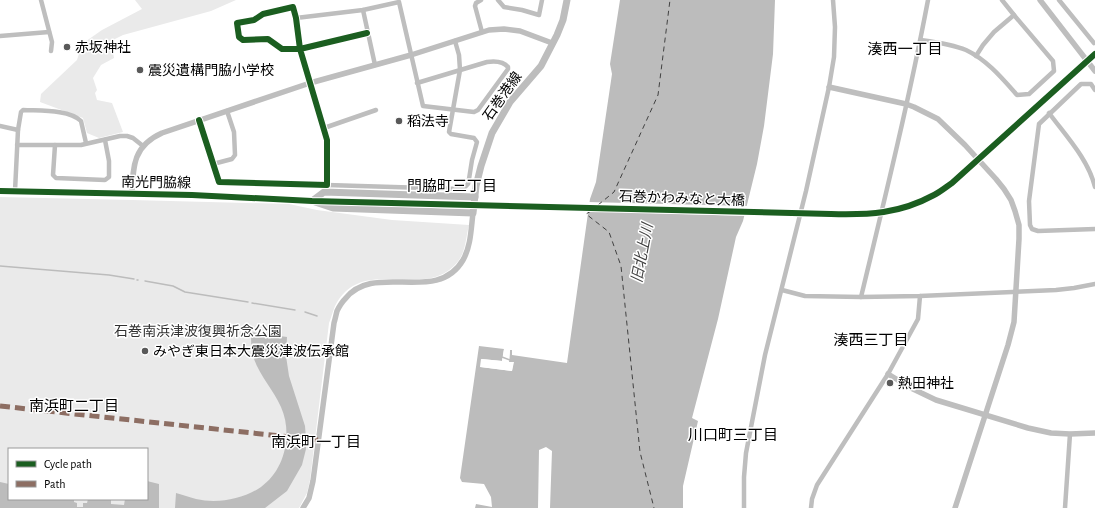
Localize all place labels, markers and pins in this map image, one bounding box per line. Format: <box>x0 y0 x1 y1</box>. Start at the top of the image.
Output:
place label: 赤坂神社 <box>75 40 131 55</box>
marker: 赤坂神社 <box>62 42 72 52</box>
place label: 震災遺構門脇小学校 <box>148 63 274 78</box>
marker: 震災遺構門脇小学校 <box>135 65 145 75</box>
place label: 稻法寺 <box>407 114 449 129</box>
marker: 稻法寺 <box>394 116 404 126</box>
place label: みやぎ東日本大震災津波伝承館 <box>153 344 349 359</box>
marker: みやぎ東日本大震災津波伝承館 <box>140 346 150 356</box>
place label: 熱田神社 <box>898 375 954 391</box>
marker: 熱田神社 <box>885 378 895 388</box>

